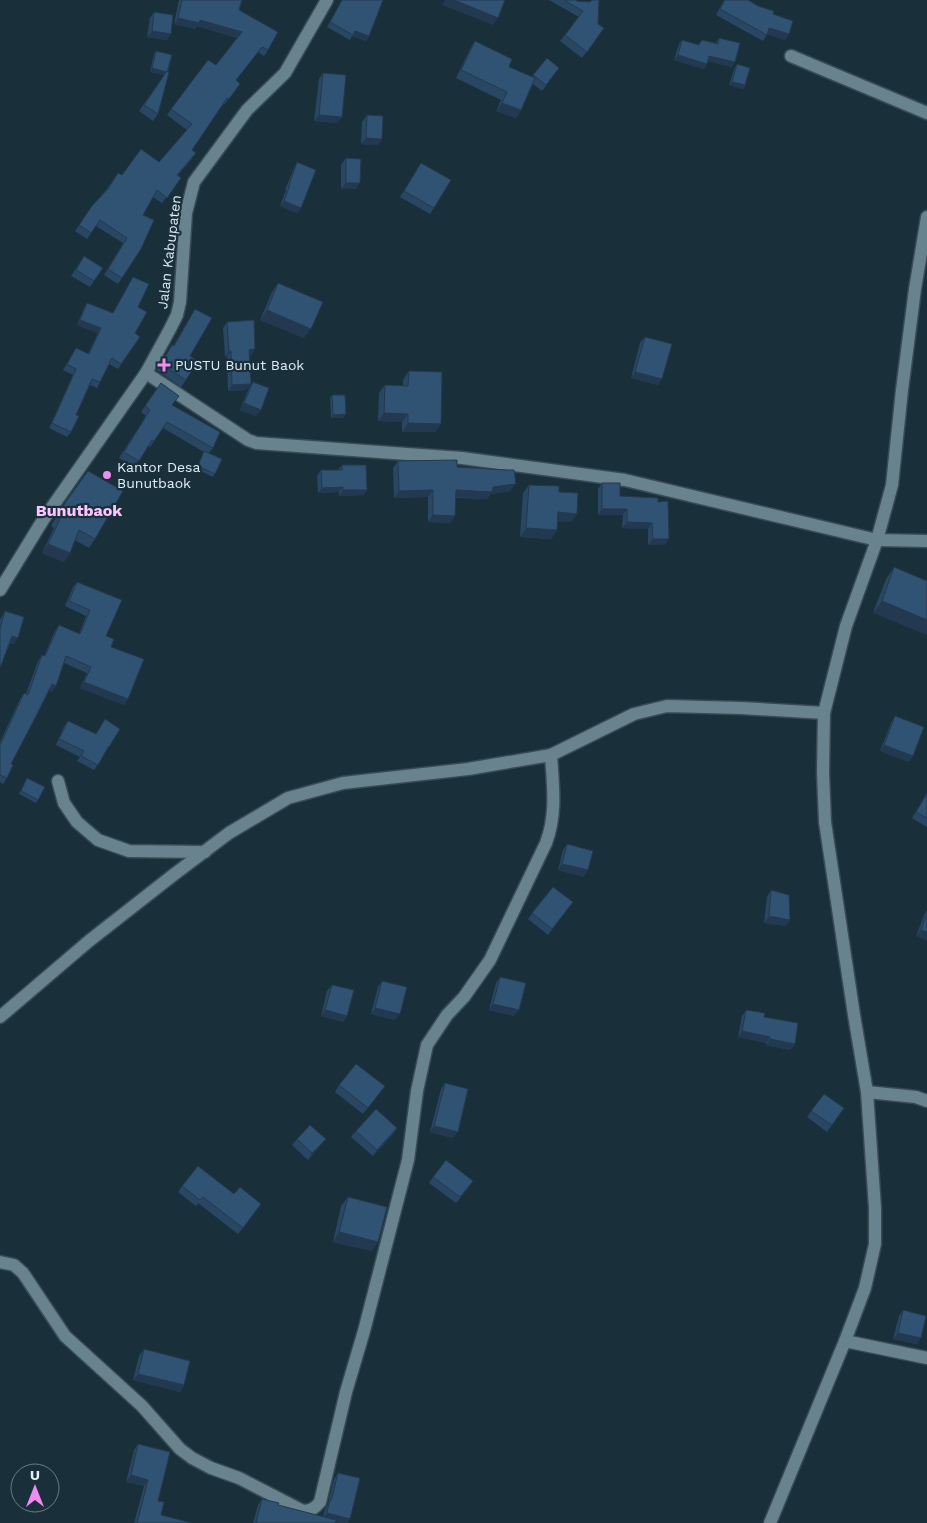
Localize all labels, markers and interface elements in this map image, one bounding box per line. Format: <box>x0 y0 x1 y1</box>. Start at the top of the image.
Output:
street label: Jalan Kabupaten <box>154 194 184 310</box>
place label: PUSTU Bunut Baok <box>175 357 304 373</box>
marker: PUSTU Bunut Baok <box>157 358 171 372</box>
place label: Kantor Desa Bunutbaok <box>117 459 200 491</box>
marker: Kantor Desa Bunutbaok <box>101 469 113 481</box>
district label: Bunutbaok <box>36 501 122 520</box>
north arrow <box>10 1463 60 1513</box>
text: U <box>30 1467 40 1483</box>

